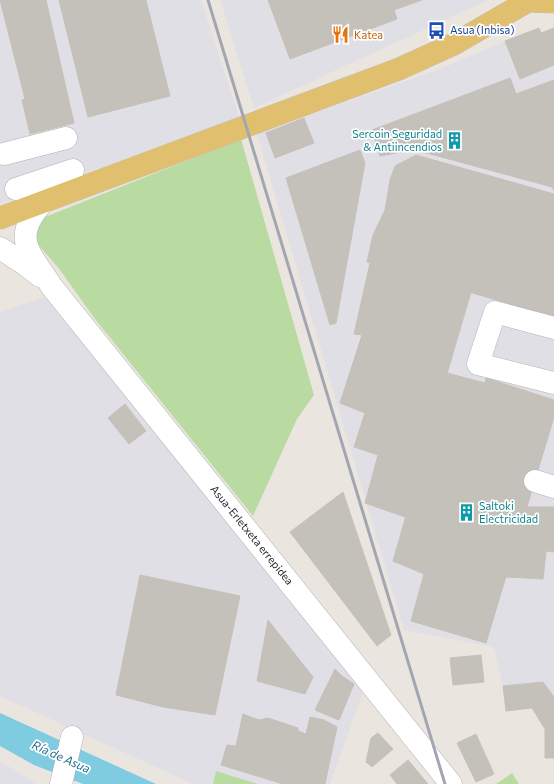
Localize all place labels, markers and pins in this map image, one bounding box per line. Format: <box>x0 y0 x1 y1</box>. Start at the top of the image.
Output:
bus stop icon: Asua (Inbisa) <box>427 20 447 40</box>
place label: Asua (Inbisa) <box>450 23 515 36</box>
restaurant icon: Katea <box>331 25 351 45</box>
place label: Katea <box>354 28 383 41</box>
place label: Sercoin Seguridad & Antiincendios <box>352 127 442 153</box>
building icon: Sercoin Seguridad & Antiincendios <box>445 130 465 150</box>
place label: Saltoki Electricidad <box>479 499 538 525</box>
building icon: Saltoki Electricidad <box>456 502 476 522</box>

